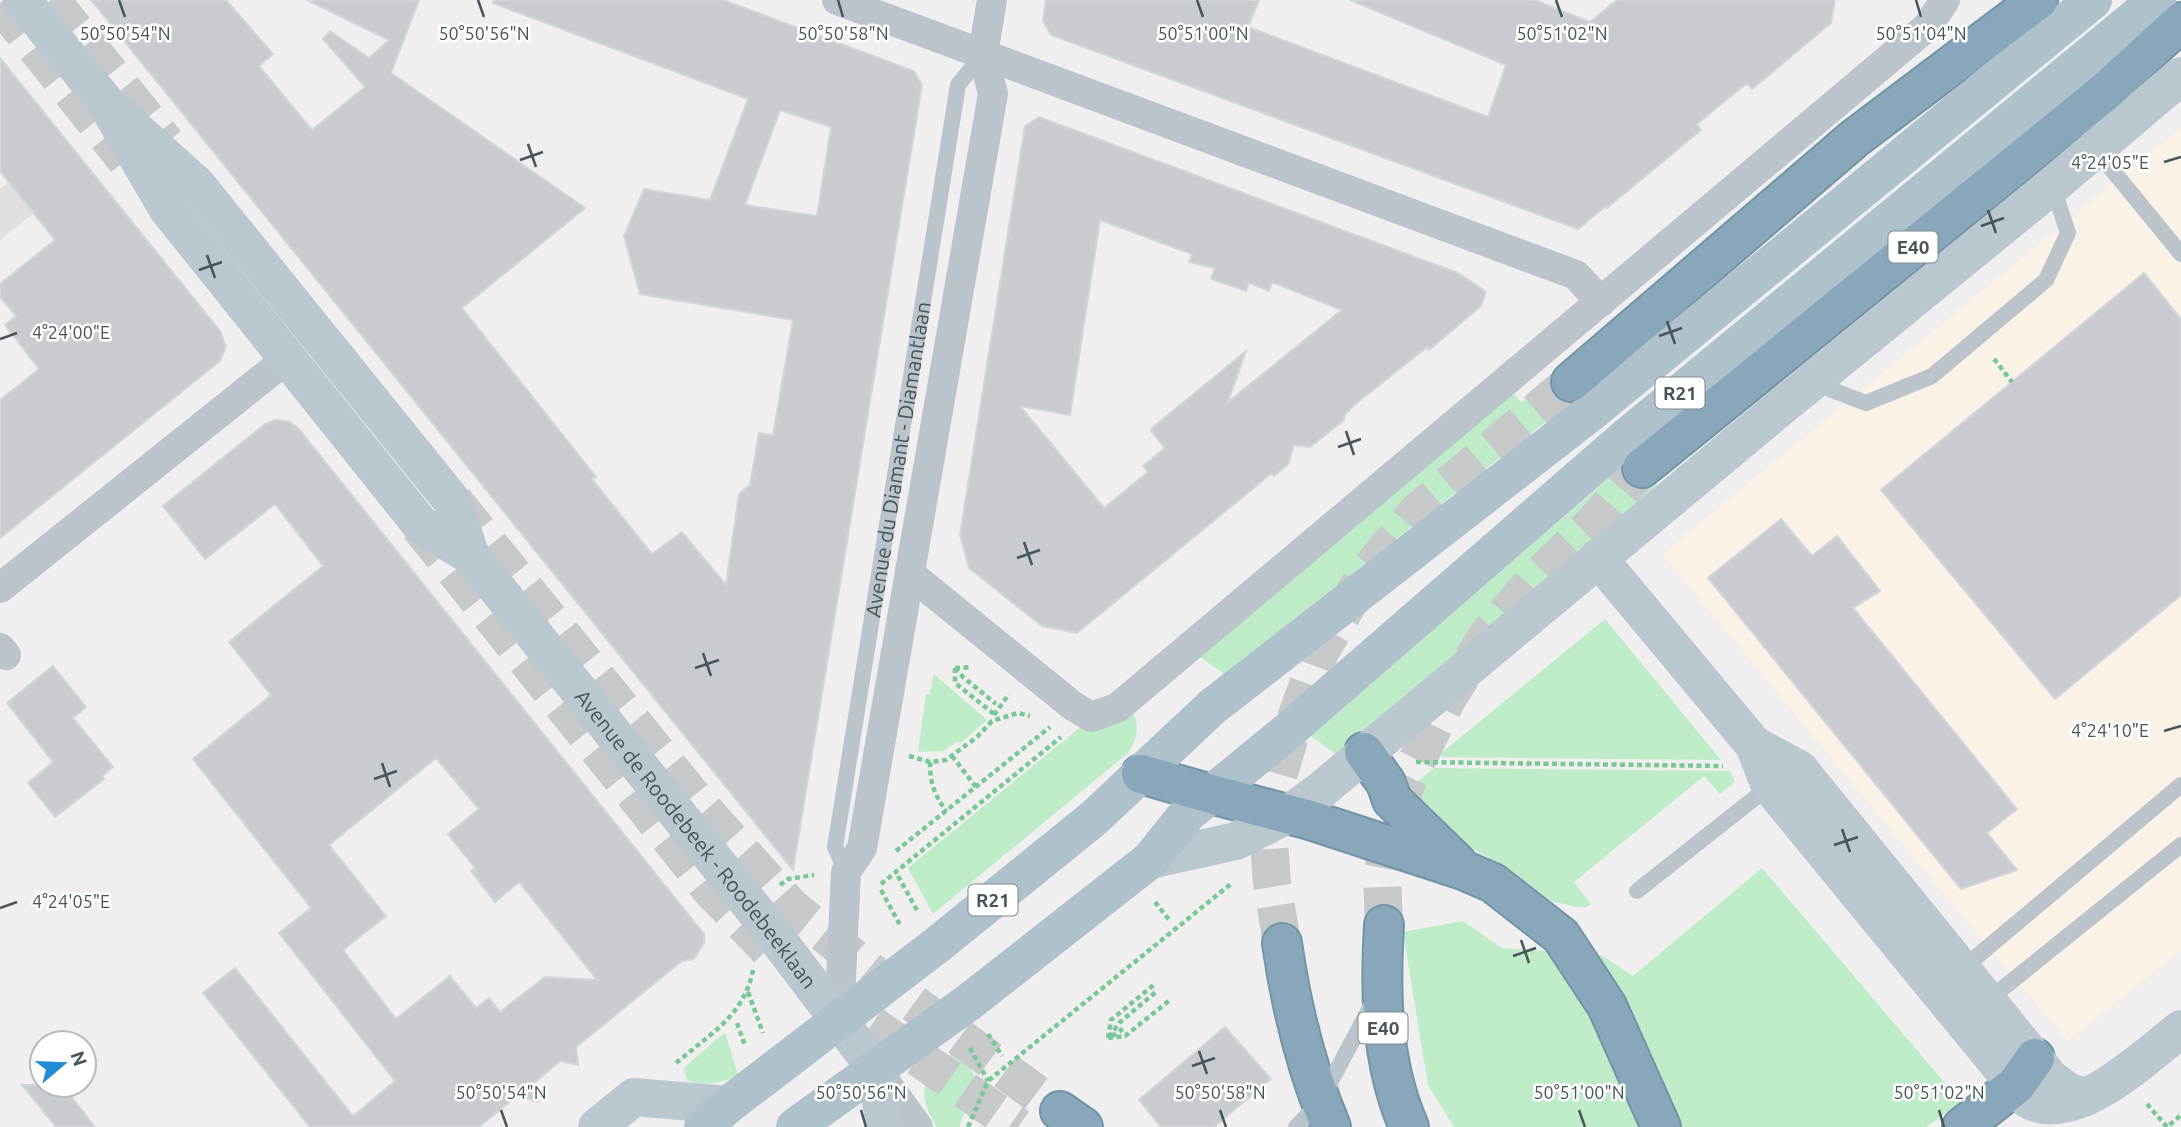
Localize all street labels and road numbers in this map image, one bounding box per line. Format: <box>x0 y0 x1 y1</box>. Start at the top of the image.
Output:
road number: E40 <box>1888 232 1938 262</box>
street label: Avenue du Diamant - Diamantlaan <box>860 300 935 619</box>
road number: R21 <box>1656 378 1704 408</box>
street label: Avenue de Roodebeek - Roodebeeklaan <box>571 685 822 993</box>
road number: R21 <box>968 885 1018 916</box>
road number: E40 <box>1358 1012 1408 1044</box>

